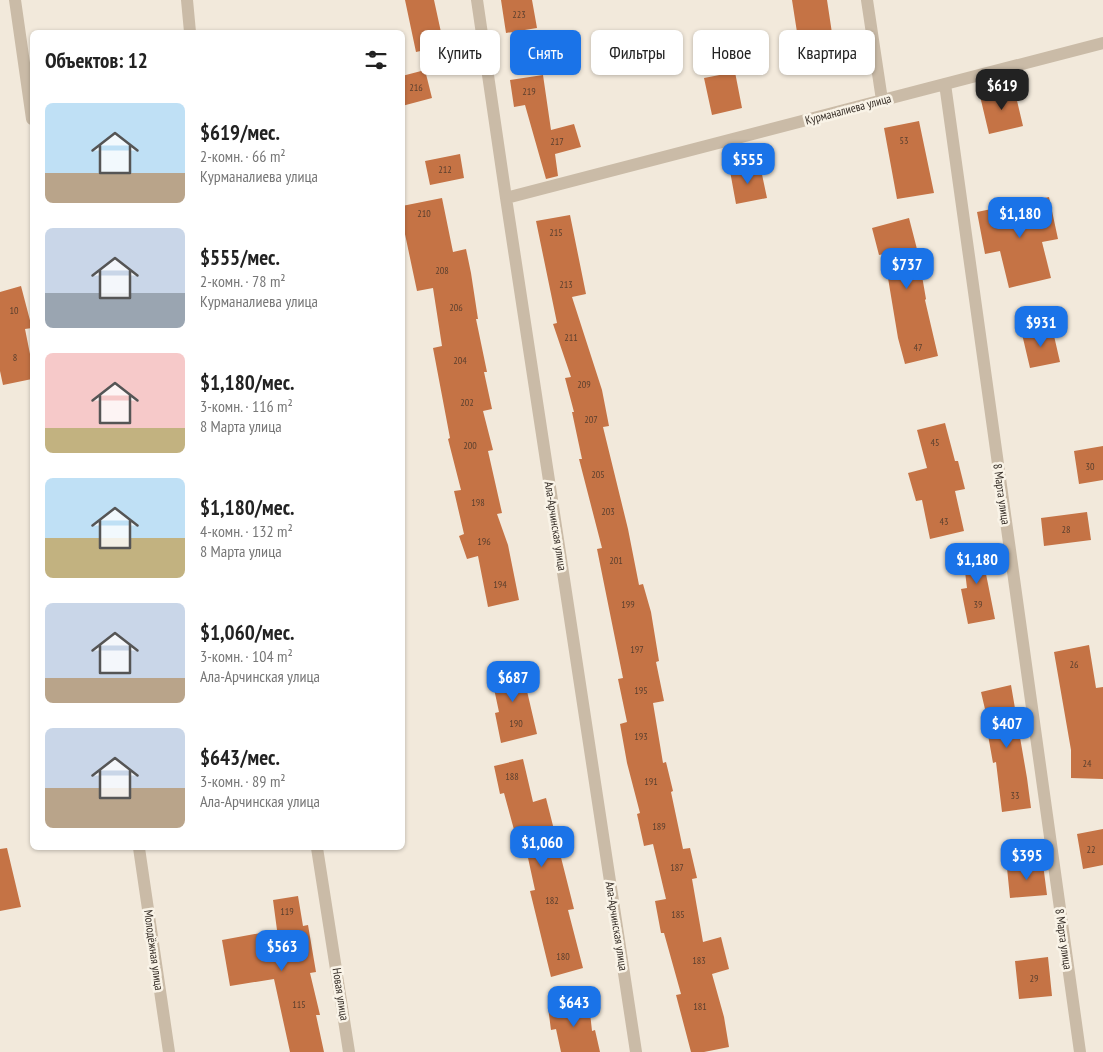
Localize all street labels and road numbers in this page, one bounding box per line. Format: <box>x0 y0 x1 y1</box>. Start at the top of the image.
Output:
street label: Курманалиева улица <box>803 90 893 128</box>
street label: 8 Марта улица <box>990 463 1014 526</box>
street label: Ала-Арчинская улица <box>542 480 570 572</box>
street label: Ала-Арчинская улица <box>603 880 631 972</box>
street label: 8 Марта улица <box>1052 908 1076 971</box>
street label: Молодёжная улица <box>141 909 167 991</box>
street label: Новая улица <box>329 967 353 1022</box>

